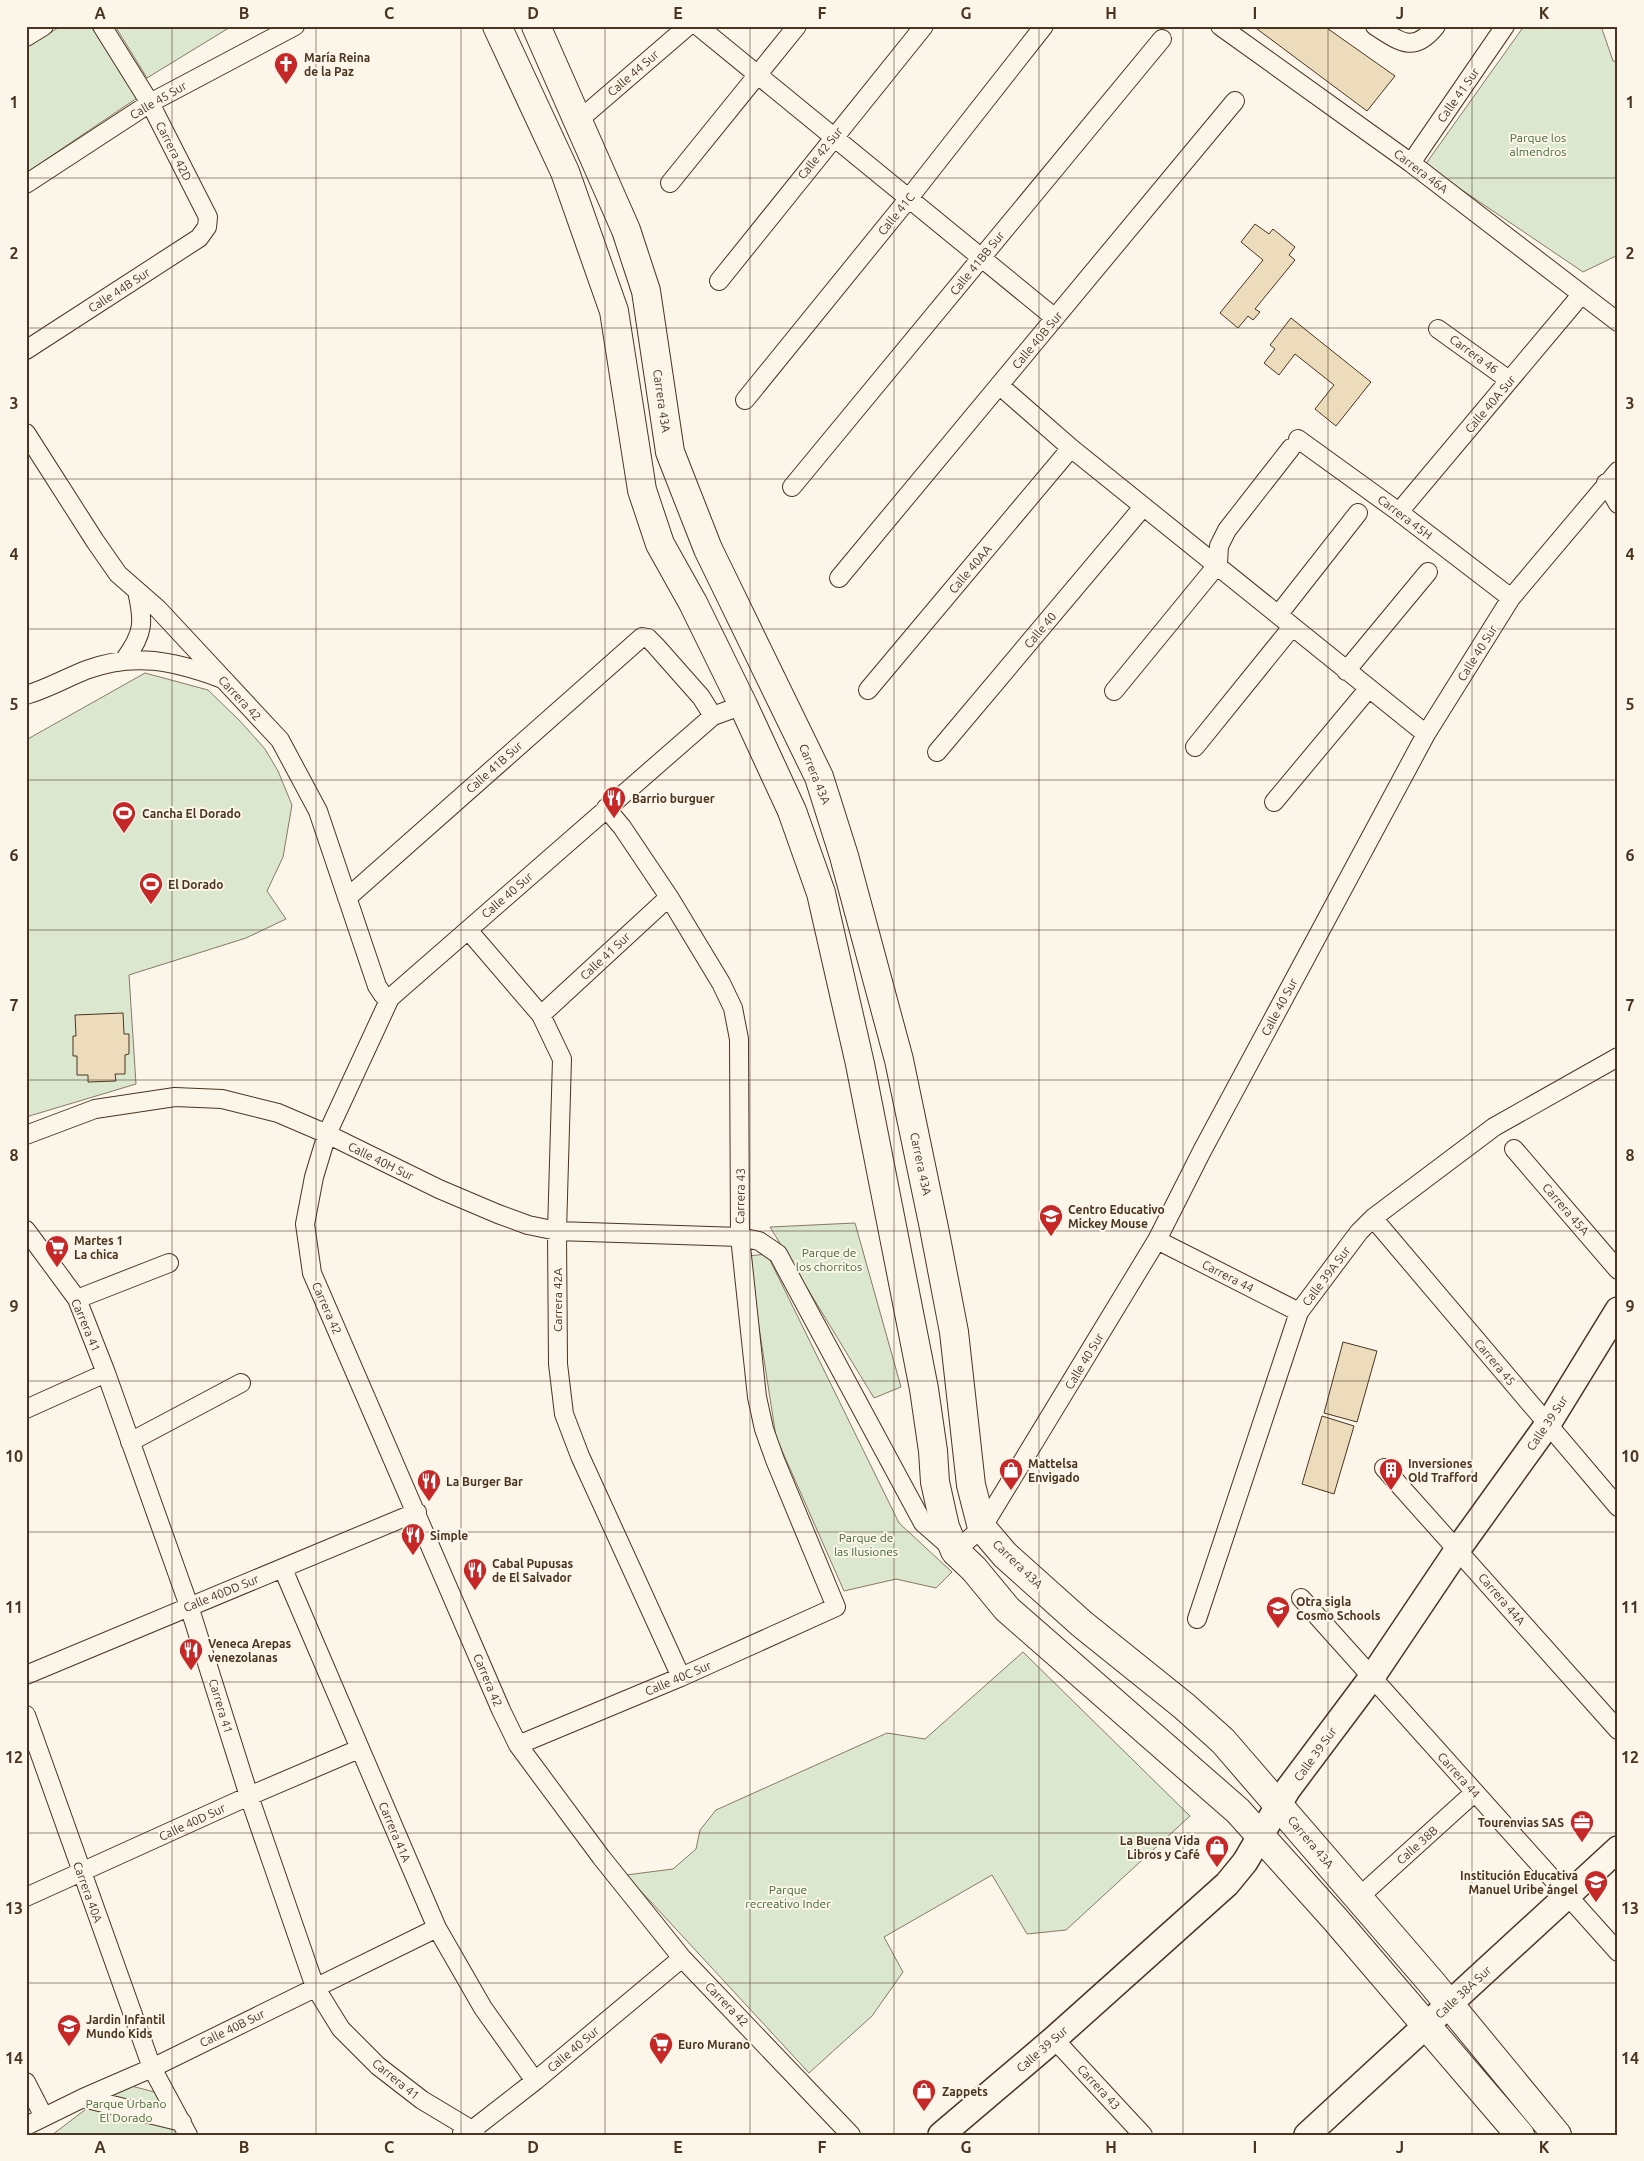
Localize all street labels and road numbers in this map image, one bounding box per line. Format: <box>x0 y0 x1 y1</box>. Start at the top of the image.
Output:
street label: Calle 44 Sur <box>605 47 661 99</box>
street label: Calle 41 Sur <box>1435 65 1482 125</box>
street label: Calle 45 Sur <box>127 78 189 121</box>
street label: Carrera 42D <box>154 119 194 183</box>
street label: Calle 42 Sur <box>795 124 845 182</box>
street label: Carrera 46A <box>1392 147 1451 196</box>
street label: Calle 41C <box>875 190 917 238</box>
street label: Calle 41BB Sur <box>947 228 1007 298</box>
street label: Calle 44B Sur <box>86 265 153 315</box>
street label: Calle 40B Sur <box>1009 308 1065 371</box>
street label: Carrera 46 <box>1447 332 1501 376</box>
street label: Carrera 43A <box>651 368 673 434</box>
street label: Calle 40A Sur <box>1462 372 1518 435</box>
street label: Carrera 45H <box>1375 492 1435 542</box>
street label: Calle 40AA <box>946 542 994 596</box>
street label: Calle 40 <box>1021 609 1059 651</box>
street label: Calle 40 Sur <box>1455 622 1499 683</box>
street label: Carrera 42 <box>216 673 264 723</box>
street label: Calle 41B Sur <box>463 738 525 796</box>
street label: Carrera 43A <box>797 742 833 806</box>
street label: Calle 40 Sur <box>479 869 535 921</box>
street label: Calle 41 Sur <box>577 929 633 982</box>
street label: Calle 40 Sur <box>1258 976 1300 1038</box>
street label: Carrera 43A <box>908 1131 934 1197</box>
street label: Calle 40H Sur <box>346 1139 416 1183</box>
street label: Carrera 43 <box>733 1168 747 1224</box>
street label: Carrera 45A <box>1540 1181 1592 1238</box>
street label: Calle 39A Sur <box>1299 1243 1353 1308</box>
street label: Carrera 44 <box>1200 1257 1256 1295</box>
street label: Carrera 42A <box>551 1268 564 1332</box>
street label: Carrera 42 <box>310 1280 344 1336</box>
street label: Carrera 41 <box>69 1297 103 1353</box>
street label: Calle 40 Sur <box>1062 1330 1106 1391</box>
street label: Carrera 45 <box>1472 1336 1518 1388</box>
street label: Calle 39 Sur <box>1524 1393 1570 1453</box>
street label: Carrera 43A <box>990 1537 1046 1591</box>
street label: Carrera 44A <box>1476 1571 1528 1628</box>
street label: Calle 40DD Sur <box>181 1572 261 1614</box>
street label: Carrera 42 <box>471 1652 505 1708</box>
street label: Calle 40C Sur <box>643 1658 713 1698</box>
street label: Carrera 41 <box>207 1677 235 1735</box>
street label: Calle 39 Sur <box>1291 1724 1339 1783</box>
street label: Carrera 44 <box>1435 1750 1483 1800</box>
street label: Carrera 41A <box>377 1800 414 1864</box>
street label: Calle 40D Sur <box>157 1801 228 1843</box>
street label: Carrera 43A <box>1285 1813 1337 1871</box>
street label: Calle 38B <box>1394 1823 1440 1867</box>
street label: Carrera 40A <box>71 1860 105 1924</box>
street label: Calle 38A Sur <box>1433 1963 1494 2021</box>
street label: Carrera 42 <box>703 1979 751 2029</box>
street label: Calle 40B Sur <box>197 2006 267 2049</box>
street label: Calle 40 Sur <box>545 2023 602 2074</box>
street label: Calle 39 Sur <box>1014 2023 1070 2075</box>
street label: Carrera 41 <box>370 2056 422 2102</box>
street label: Carrera 43 <box>1075 2062 1123 2112</box>

